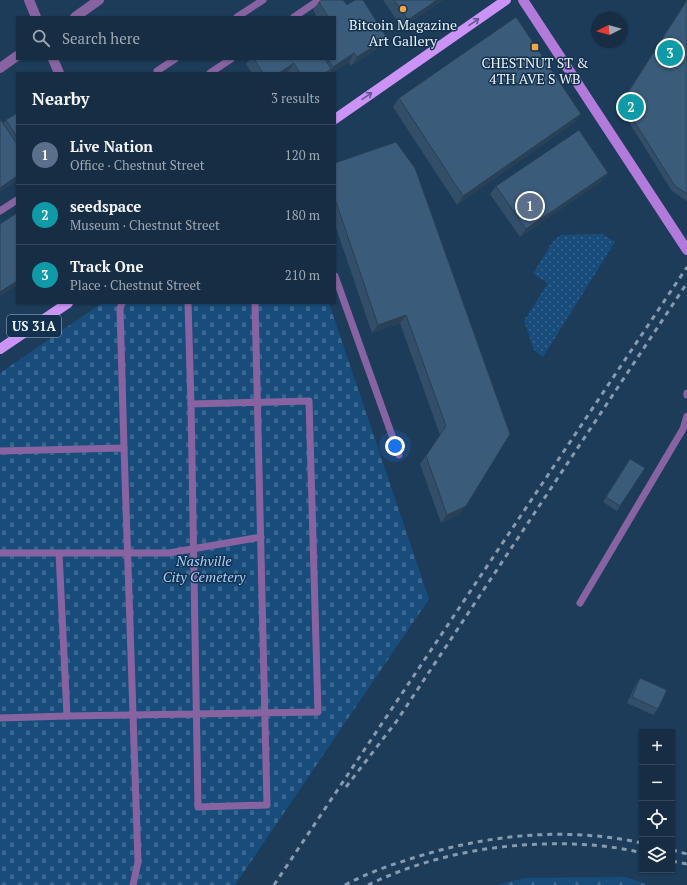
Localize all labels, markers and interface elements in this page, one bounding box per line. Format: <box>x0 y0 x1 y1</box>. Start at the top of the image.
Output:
marker: Bitcoin Magazine Art Gallery <box>398 4 408 14</box>
north arrow <box>591 12 627 48</box>
place label: Bitcoin Magazine Art Gallery <box>349 15 457 50</box>
search box <box>16 16 336 60</box>
one-way arrow <box>468 18 479 26</box>
icon: search <box>30 27 52 49</box>
text: Search here <box>62 28 140 48</box>
pin: 3 <box>657 38 683 68</box>
marker: CHESTNUT ST & 4TH AVE S WB <box>530 42 540 52</box>
place label: CHESTNUT ST & 4TH AVE S WB <box>482 53 589 88</box>
text: Nearby <box>32 87 90 110</box>
text: 3 results <box>271 89 320 107</box>
one-way arrow <box>361 92 373 100</box>
pin: 2 <box>618 92 644 122</box>
text: Live Nation <box>70 136 153 156</box>
text: 1 <box>41 146 49 164</box>
text: 120 m <box>285 146 320 164</box>
text: Office · Chestnut Street <box>70 156 205 174</box>
pin: 1 <box>517 191 543 221</box>
text: seedspace <box>70 196 141 216</box>
text: 2 <box>41 206 49 224</box>
text: 180 m <box>285 206 320 224</box>
text: Museum · Chestnut Street <box>70 216 220 234</box>
text: Track One <box>70 256 143 276</box>
text: 3 <box>41 266 49 284</box>
text: 210 m <box>285 266 320 284</box>
text: Place · Chestnut Street <box>70 276 201 294</box>
road number: US 31A <box>7 315 61 337</box>
your location <box>385 436 405 456</box>
park label: Nashville City Cemetery <box>163 551 246 586</box>
map controls <box>639 729 675 873</box>
button: + <box>639 729 675 765</box>
button: − <box>639 765 675 801</box>
button: locate <box>639 801 675 837</box>
button: layers <box>639 837 675 873</box>

